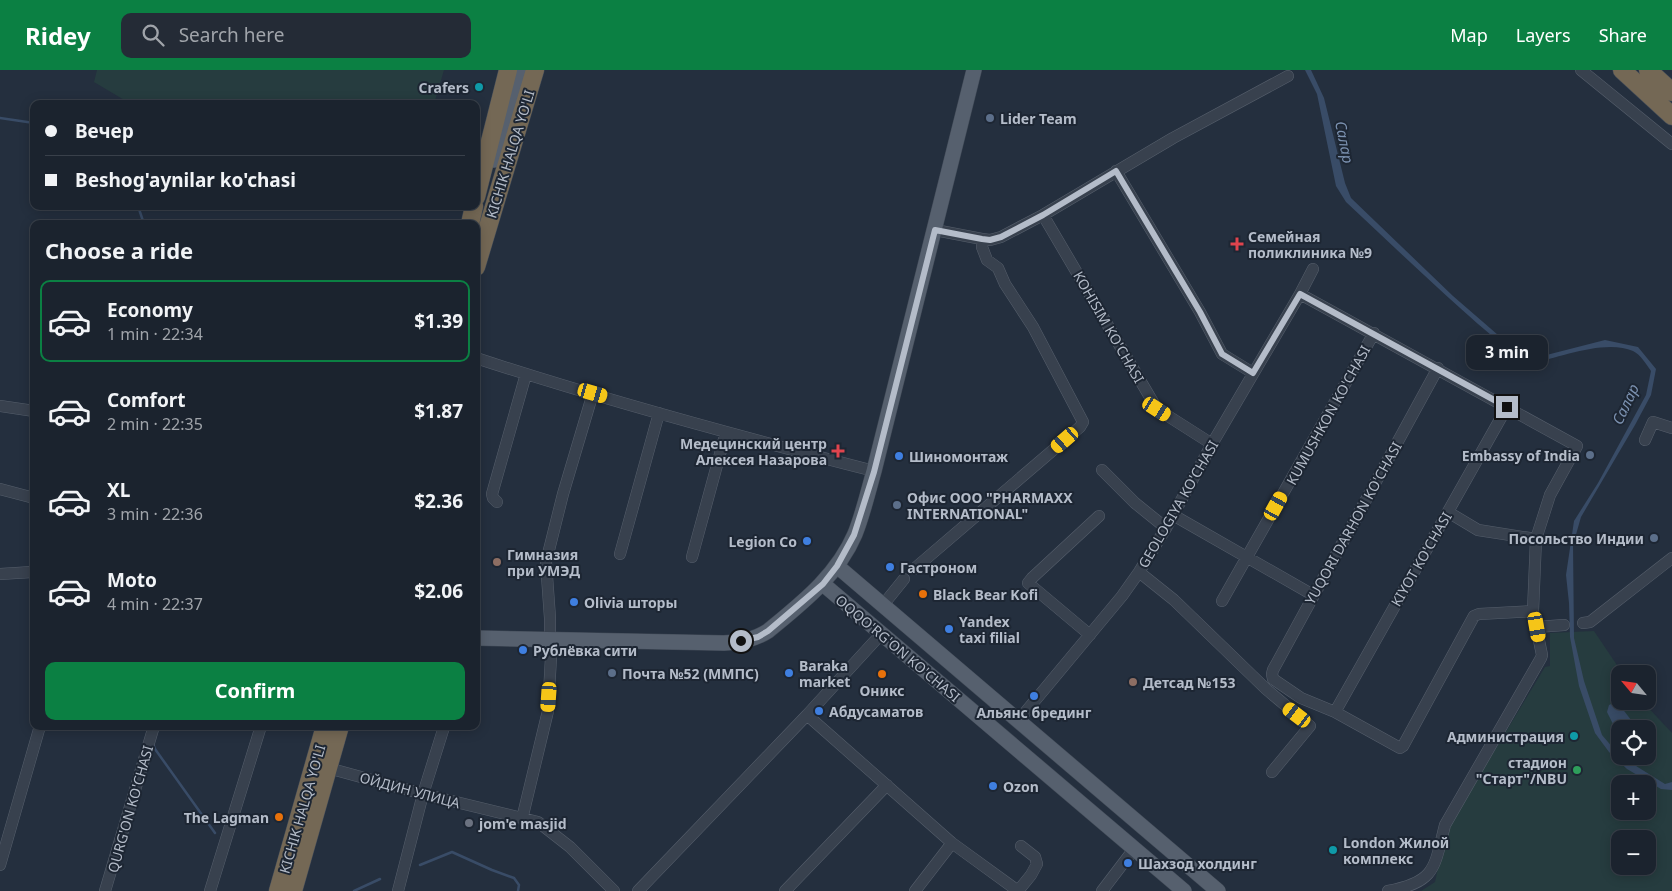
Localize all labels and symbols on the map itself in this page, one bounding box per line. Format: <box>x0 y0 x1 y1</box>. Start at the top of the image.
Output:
place label: Crafers <box>419 78 469 97</box>
marker: Crafers <box>473 81 485 93</box>
street label: KICHIK HALQA YO'LI <box>481 87 539 220</box>
place label: Lider Team <box>1000 109 1077 128</box>
marker: Lider Team <box>984 112 996 124</box>
water label: Салар <box>1331 119 1359 165</box>
place label: Семейная поликлиника №9 <box>1248 227 1372 262</box>
marker: Семейная поликлиника №9 <box>1230 237 1244 251</box>
street label: KOHISIM KO'CHASI <box>1069 268 1149 387</box>
callout: 3 min <box>1466 334 1548 370</box>
street label: KUMUSHKON KO'CHASI <box>1282 342 1374 488</box>
water label: Салар <box>1607 380 1643 428</box>
car <box>576 382 609 404</box>
car <box>1140 395 1173 423</box>
route end <box>1496 396 1518 418</box>
car <box>1048 424 1081 456</box>
place label: Медецинский центр Алексея Назарова <box>680 434 827 469</box>
street label: GEOLOGIYA KO'CHASI <box>1134 436 1222 571</box>
street label: YUQORI DARHON KO'CHASI <box>1300 438 1406 608</box>
marker: Медецинский центр Алексея Назарова <box>831 444 845 458</box>
place label: Embassy of India <box>1462 446 1580 465</box>
place label: Шиномонтаж <box>909 447 1009 466</box>
marker: Embassy of India <box>1584 449 1596 461</box>
marker: Шиномонтаж <box>893 450 905 462</box>
place label: Офис ООО "PHARMAXX INTERNATIONAL" <box>907 488 1073 523</box>
car <box>1262 489 1289 523</box>
marker: Офис ООО "PHARMAXX INTERNATIONAL" <box>891 499 903 511</box>
street label: KIYOT KO'CHASI <box>1386 508 1456 610</box>
place label: Посольство Индии <box>1509 529 1644 548</box>
place label: Legion Co <box>729 532 797 551</box>
marker: Посольство Индии <box>1648 532 1660 544</box>
marker: Legion Co <box>801 535 813 547</box>
place label: Гимназия при УМЭД <box>507 545 580 580</box>
marker: Гимназия при УМЭД <box>491 556 503 568</box>
place label: Гастроном <box>900 558 977 577</box>
marker: Гастроном <box>884 561 896 573</box>
place label: Black Bear Kofi <box>933 585 1038 604</box>
marker: Black Bear Kofi <box>917 588 929 600</box>
street label: OQQO'RG'ON KO'CHASI <box>832 590 965 706</box>
place label: Olivia шторы <box>584 593 677 612</box>
marker: Olivia шторы <box>568 596 580 608</box>
car <box>1527 611 1546 643</box>
place label: Yandex taxi filial <box>959 612 1020 647</box>
marker: Yandex taxi filial <box>943 623 955 635</box>
route start <box>730 630 752 652</box>
place label: Рублёвка сити <box>533 641 637 660</box>
marker: Рублёвка сити <box>517 644 529 656</box>
place label: Baraka market <box>799 656 850 691</box>
place label: Почта №52 (ММПС) <box>622 664 759 683</box>
north arrow <box>1611 665 1656 710</box>
marker: Почта №52 (ММПС) <box>606 667 618 679</box>
marker: Baraka market <box>783 667 795 679</box>
marker: Оникс <box>876 668 888 680</box>
place label: Детсад №153 <box>1143 673 1235 692</box>
marker: Детсад №153 <box>1127 676 1139 688</box>
place label: Оникс <box>859 681 905 700</box>
car <box>540 682 557 712</box>
marker: Альянс брединг <box>1028 690 1040 702</box>
car <box>1280 700 1313 730</box>
place label: Абдусаматов <box>829 702 923 721</box>
place label: Альянс брединг <box>977 703 1092 722</box>
marker: Абдусаматов <box>813 705 825 717</box>
place label: Администрация <box>1447 727 1564 746</box>
marker: Администрация <box>1568 730 1580 742</box>
street label: KICHIK HALQA YO'LI <box>275 742 330 876</box>
street label: QURG'ON KO'CHASI <box>103 743 157 875</box>
place label: стадион "Старт"/NBU <box>1476 753 1567 788</box>
marker: стадион "Старт"/NBU <box>1571 764 1583 776</box>
street label: ОЙДИН УЛИЦА <box>358 767 462 813</box>
place label: Ozon <box>1003 777 1039 796</box>
marker: Ozon <box>987 780 999 792</box>
place label: The Lagman <box>184 808 269 827</box>
marker: The Lagman <box>273 811 285 823</box>
place label: jom'e masjid <box>478 814 567 833</box>
marker: jom'e masjid <box>463 817 475 829</box>
place label: London Жилой комплекс <box>1343 833 1449 868</box>
marker: London Жилой комплекс <box>1327 844 1339 856</box>
place label: Шахзод холдинг <box>1138 854 1257 873</box>
marker: Шахзод холдинг <box>1122 857 1134 869</box>

